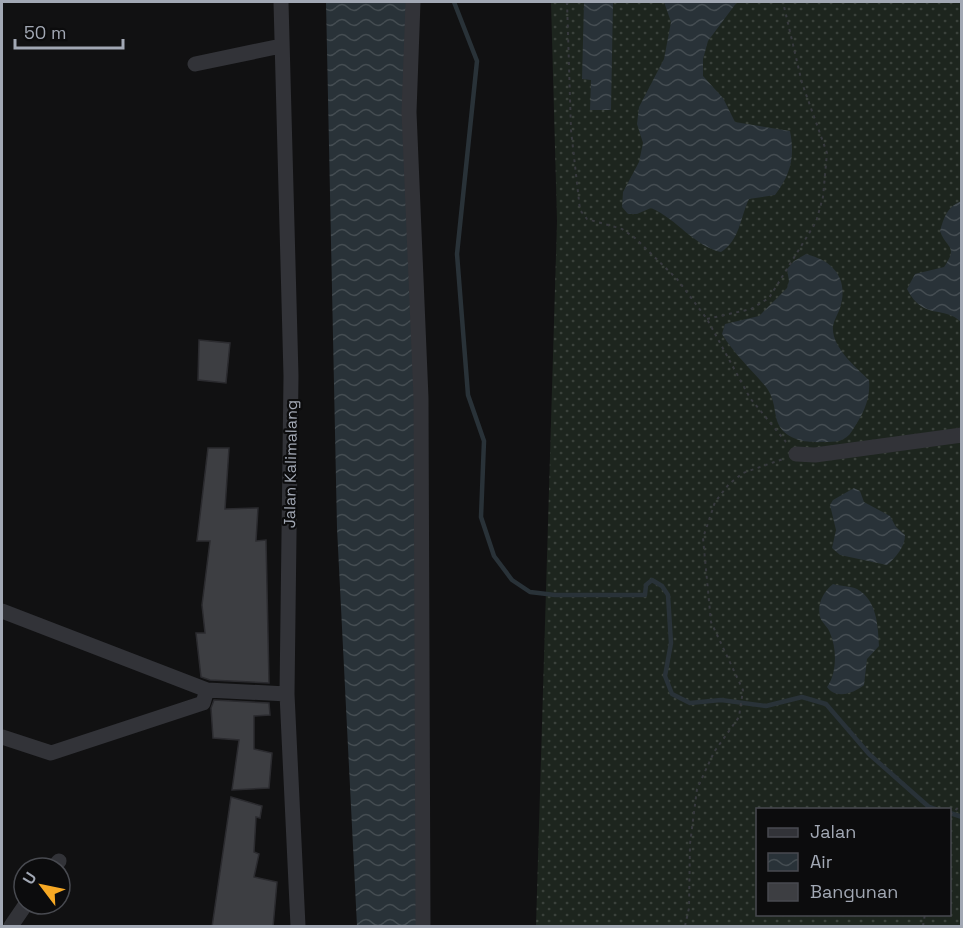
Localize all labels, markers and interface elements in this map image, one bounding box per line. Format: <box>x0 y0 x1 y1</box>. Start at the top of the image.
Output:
scale bar <box>15 12 123 50</box>
text: 50 m <box>24 21 66 44</box>
street label: Jalan Kalimalang <box>279 400 302 528</box>
legend <box>756 808 951 916</box>
text: Jalan <box>810 820 856 843</box>
text: Air <box>810 850 833 873</box>
north arrow <box>12 856 72 916</box>
text: U <box>18 868 41 888</box>
text: Bangunan <box>810 880 898 903</box>

